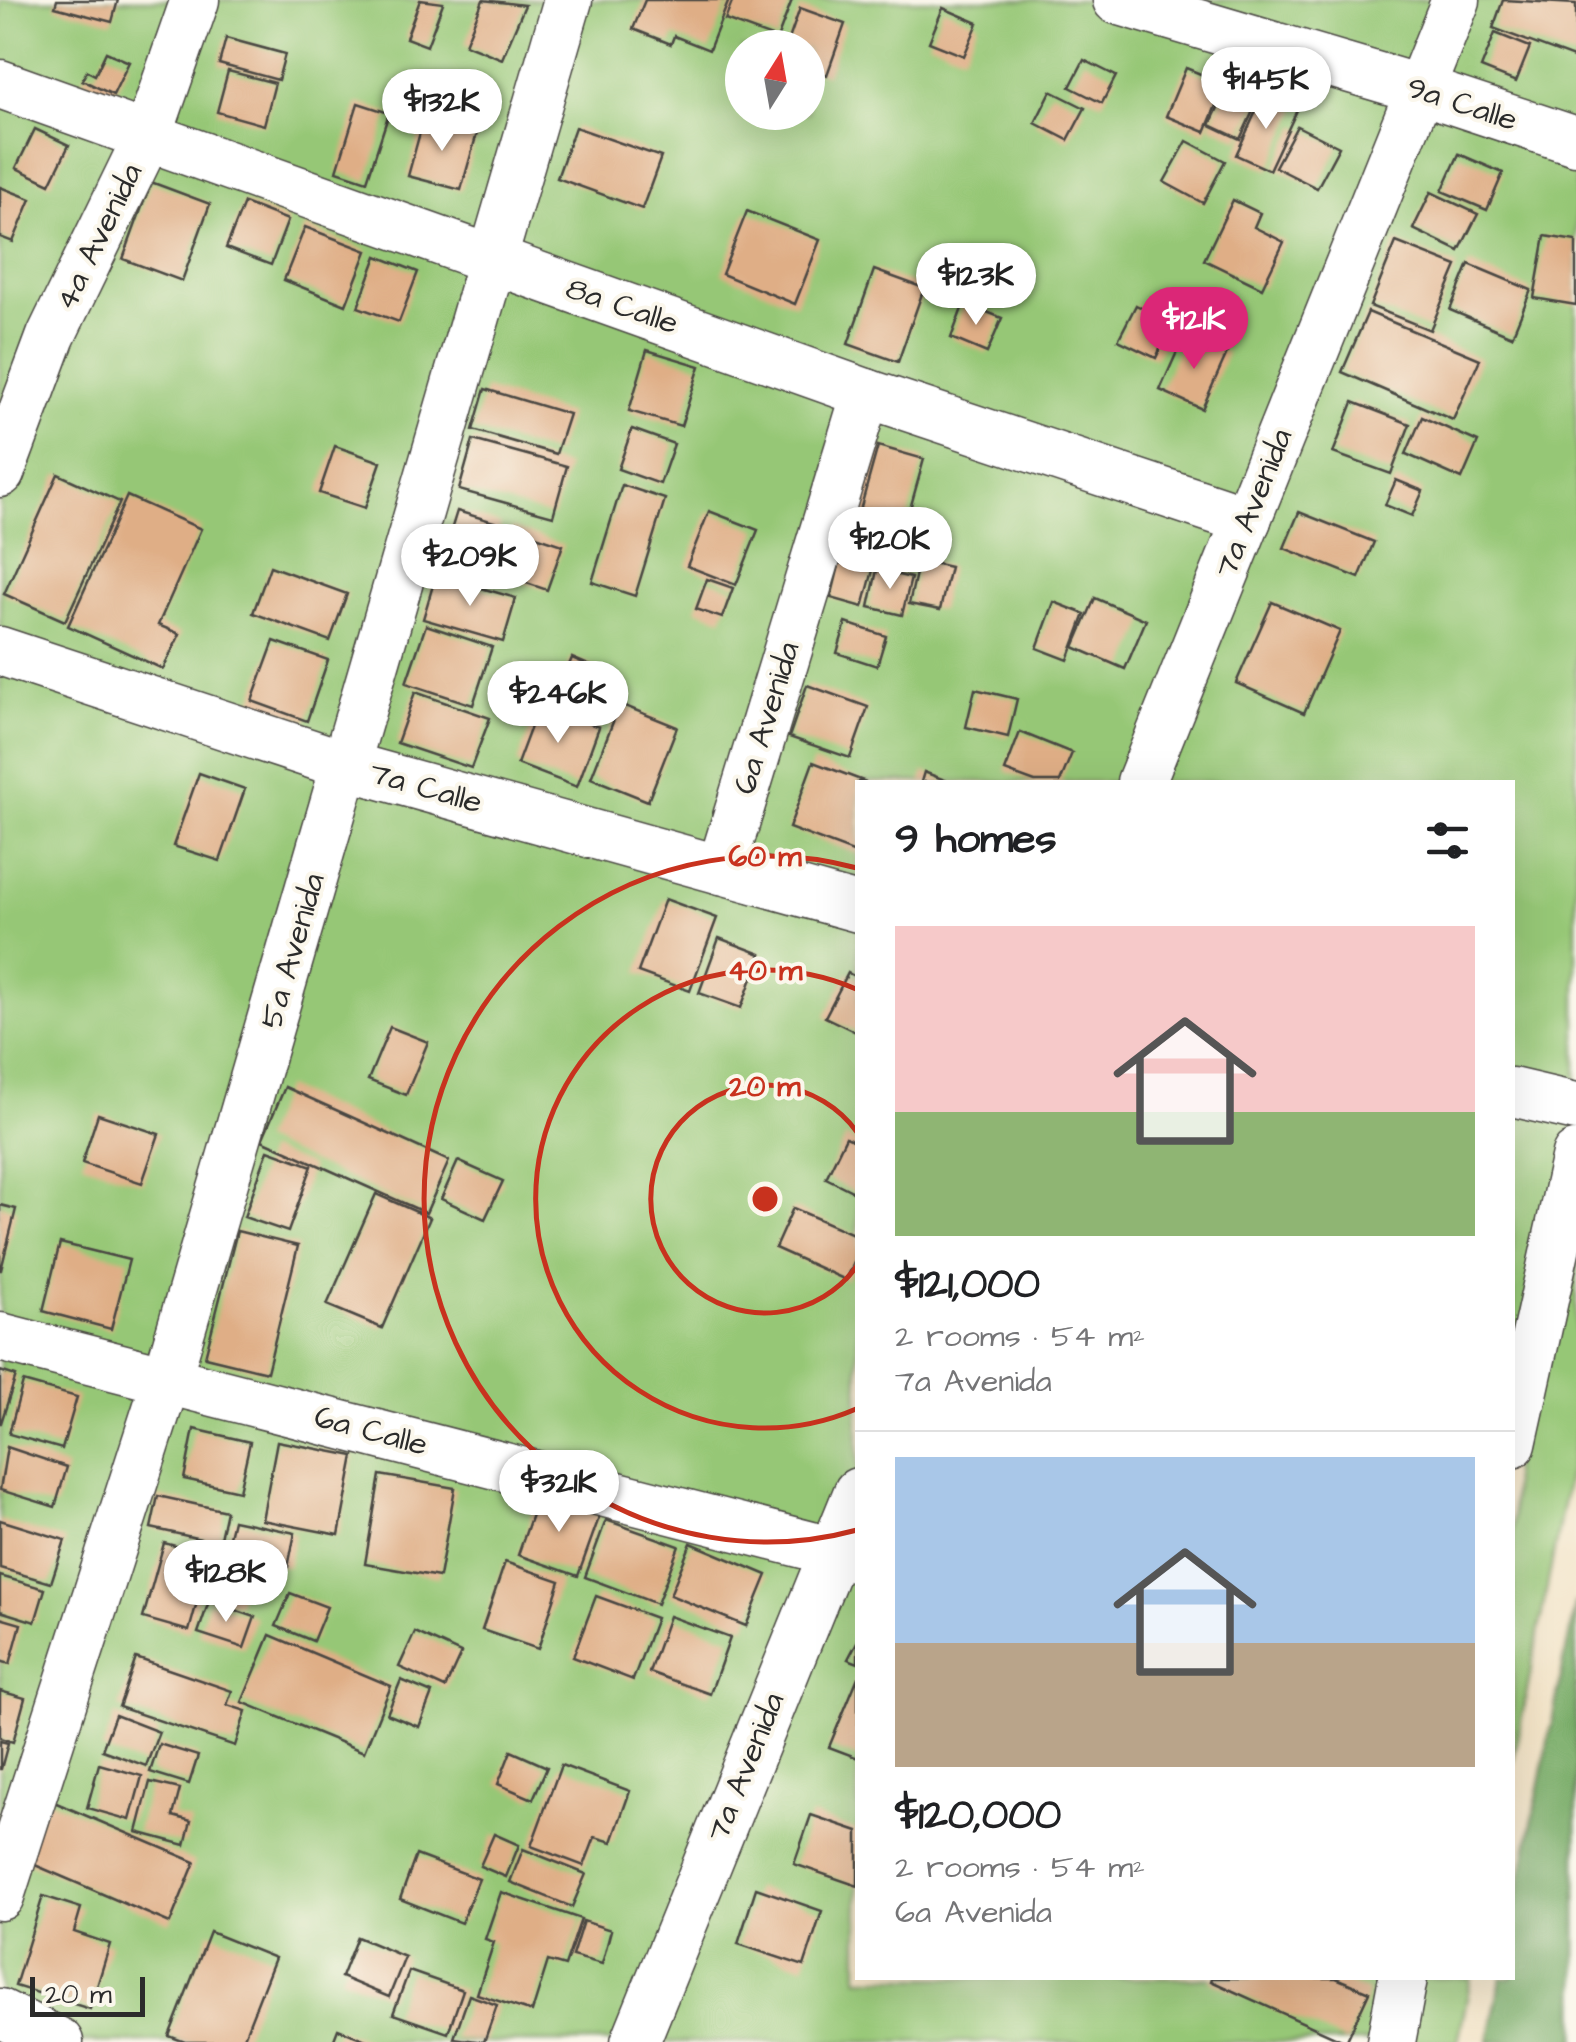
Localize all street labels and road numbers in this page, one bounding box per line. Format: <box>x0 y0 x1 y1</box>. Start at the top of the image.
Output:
street label: 9a Calle <box>1401 65 1523 143</box>
street label: 4a Avenida <box>44 156 154 318</box>
street label: 8a Calle <box>560 266 684 346</box>
street label: 7a Avenida <box>1204 422 1304 584</box>
street label: 6a Avenida <box>723 636 811 800</box>
street label: 7a Calle <box>364 751 488 825</box>
street label: 5a Avenida <box>249 868 337 1034</box>
street label: 6a Calle <box>309 1394 433 1468</box>
street label: 7a Avenida <box>696 1686 796 1848</box>

